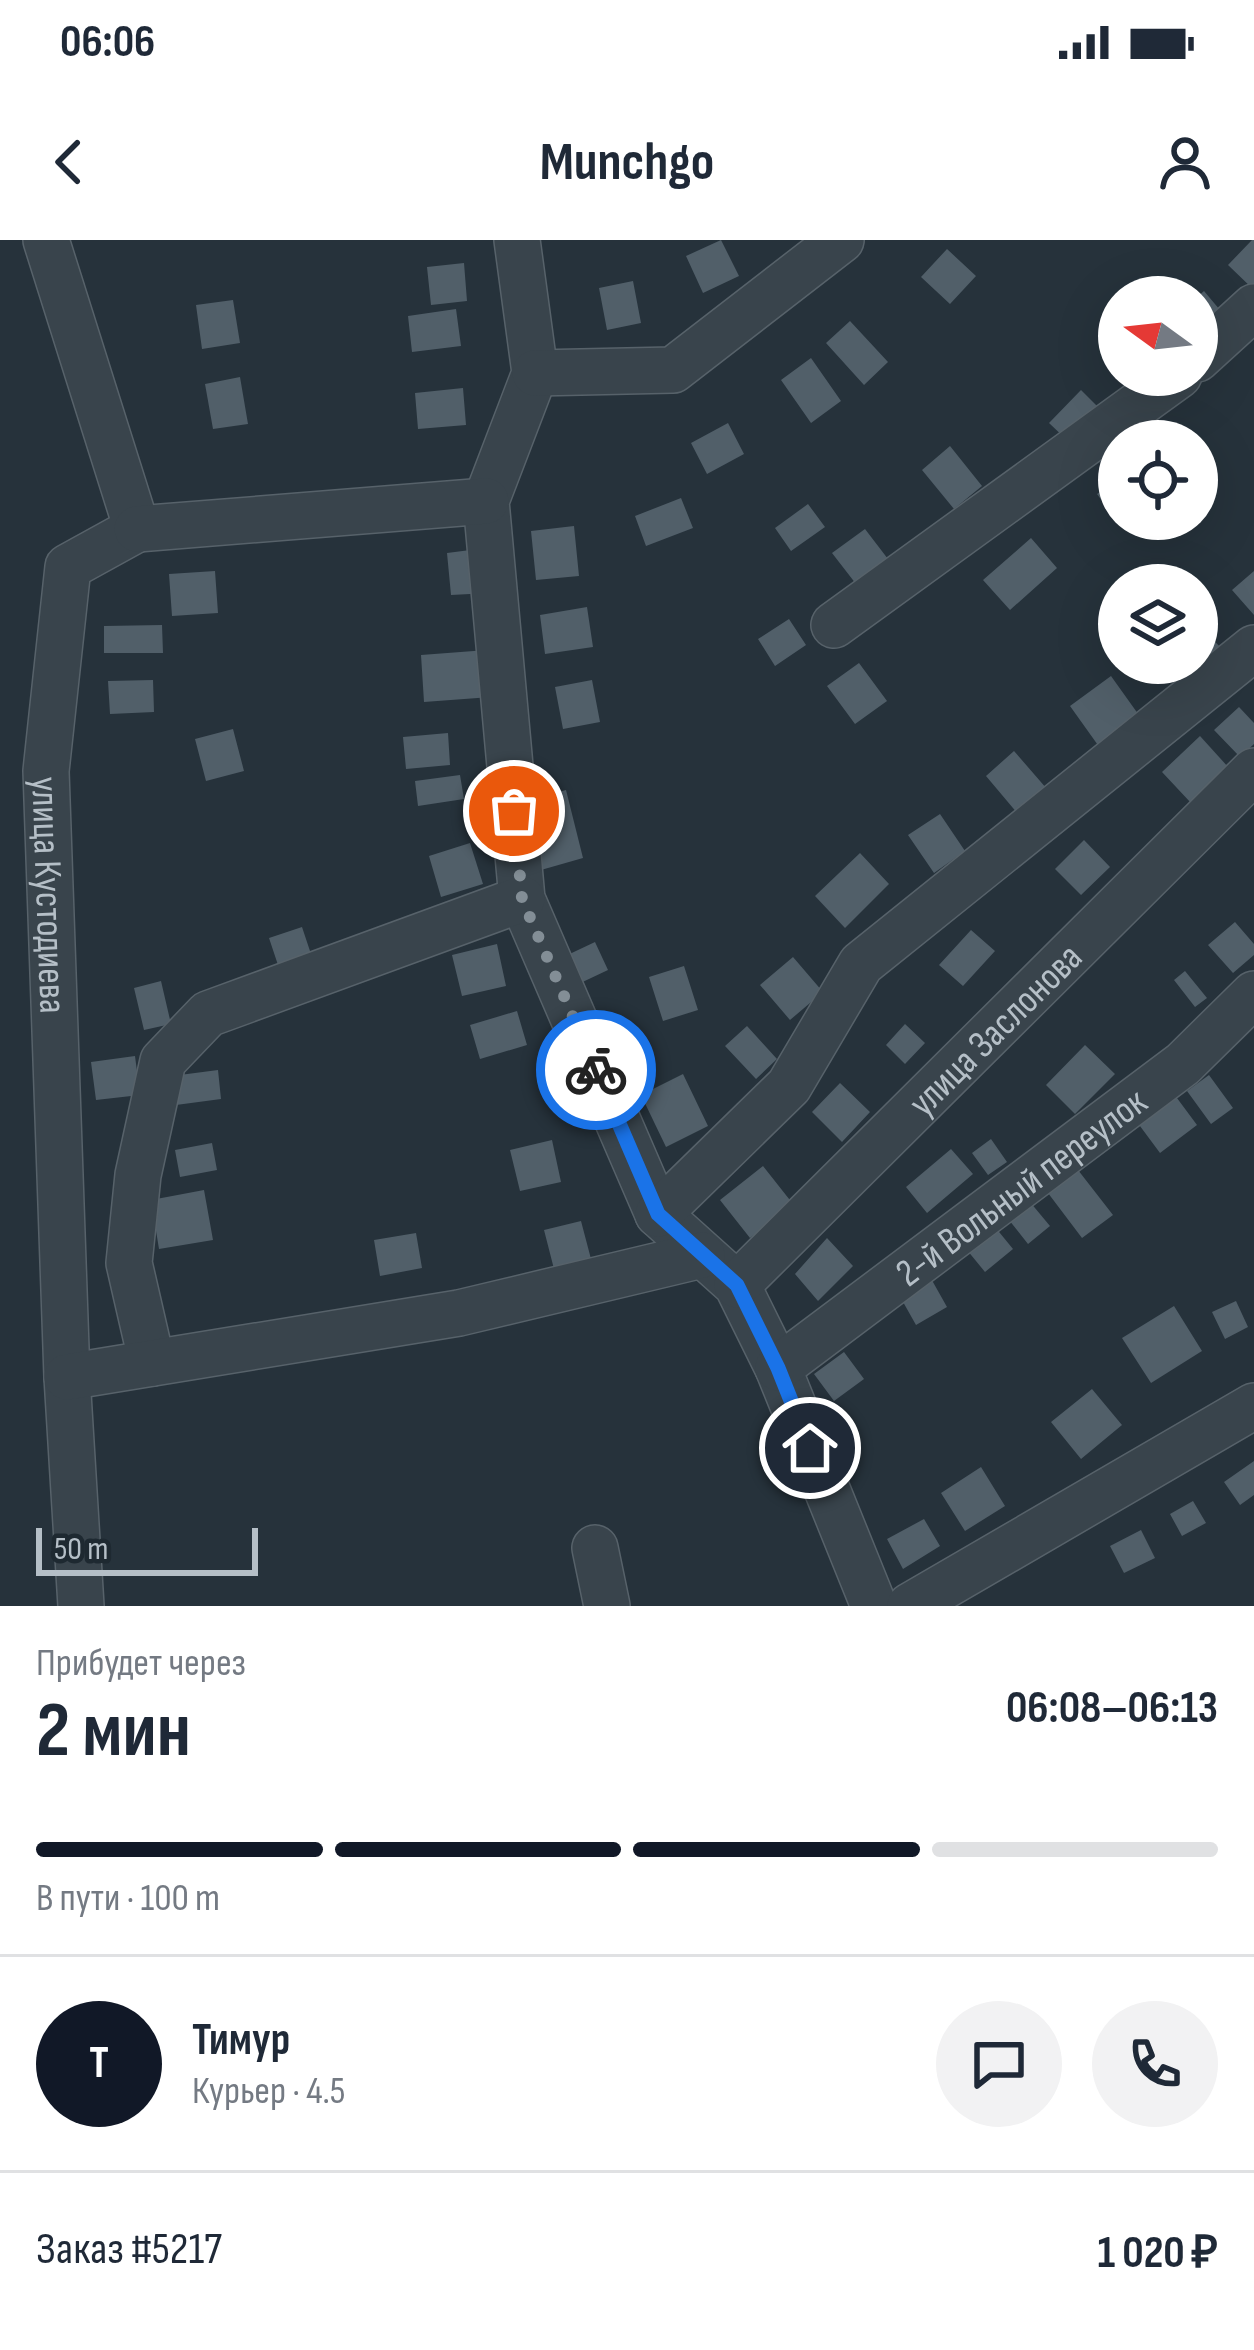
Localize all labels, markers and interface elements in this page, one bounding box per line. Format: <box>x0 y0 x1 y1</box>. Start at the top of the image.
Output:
text: 06:06 <box>60 15 155 70</box>
icon: back <box>36 129 102 195</box>
icon: person <box>1152 129 1218 195</box>
text: Munchgo <box>540 130 714 195</box>
north arrow <box>1098 276 1218 396</box>
map controls <box>1098 276 1218 684</box>
button: locate <box>1098 420 1218 540</box>
button: layers <box>1098 564 1218 684</box>
pin <box>463 760 565 862</box>
street label: улица Кустодиева <box>20 776 75 1014</box>
icon: bag <box>481 778 547 844</box>
street label: улица Заслонова <box>900 935 1093 1127</box>
courier <box>536 1010 656 1130</box>
icon: bike <box>563 1037 629 1103</box>
street label: 2-й Вольный переулок <box>887 1079 1157 1297</box>
pin <box>759 1397 861 1499</box>
icon: home <box>777 1415 843 1481</box>
scale bar <box>36 1522 258 1575</box>
text: 50 m <box>54 1529 108 1569</box>
text: Прибудет через <box>36 1640 246 1687</box>
text: 06:08–06:13 <box>1006 1681 1218 1736</box>
text: 2 мин <box>36 1685 191 1778</box>
text: В пути · 100 m <box>36 1875 220 1922</box>
button: chat <box>936 2001 1062 2127</box>
button: phone <box>1092 2001 1218 2127</box>
text: Тимур <box>192 2013 290 2068</box>
text: Т <box>89 2036 109 2091</box>
text: Курьер · 4.5 <box>192 2068 345 2115</box>
text: Заказ #5217 <box>36 2222 222 2277</box>
text: 1 020 ₽ <box>1098 2226 1218 2281</box>

